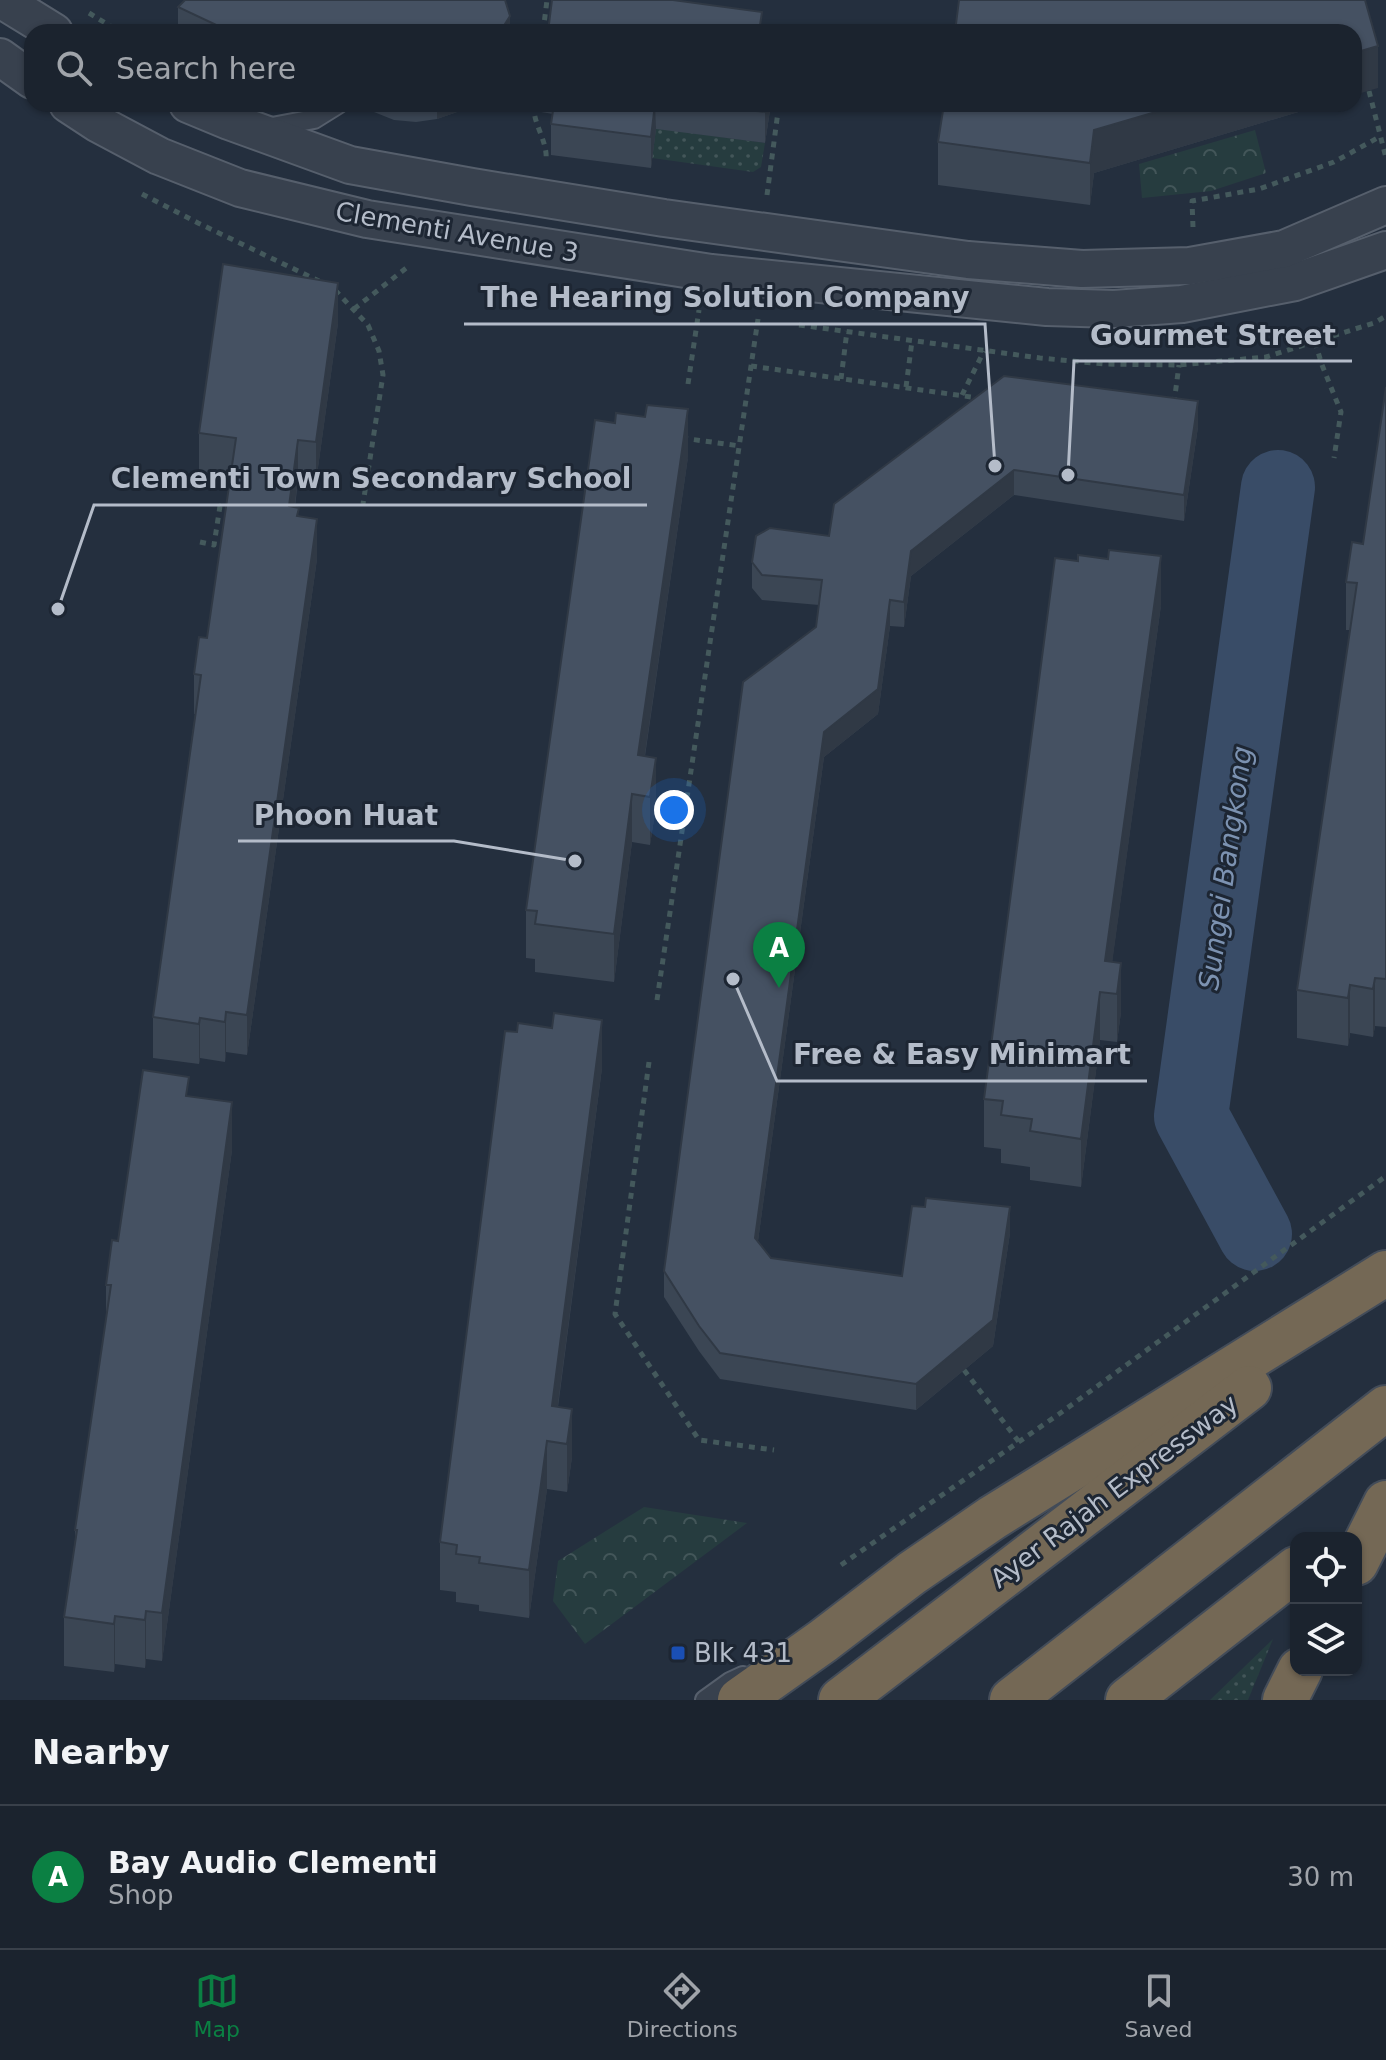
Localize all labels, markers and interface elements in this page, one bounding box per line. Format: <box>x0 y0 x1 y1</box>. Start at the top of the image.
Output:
search box <box>24 24 1362 112</box>
icon: search <box>52 46 96 90</box>
text: Search here <box>116 51 296 86</box>
street label: Clementi Avenue 3 <box>333 196 581 268</box>
callout: The Hearing Solution Company <box>464 272 985 324</box>
text: The Hearing Solution Company <box>480 281 970 314</box>
callout: Gourmet Street <box>1074 309 1352 361</box>
text: Gourmet Street <box>1090 319 1336 352</box>
callout: Clementi Town Secondary School <box>94 453 647 505</box>
text: Clementi Town Secondary School <box>111 462 631 495</box>
water label: Sungei Bangkong <box>1192 744 1259 992</box>
callout: Phoon Huat <box>238 789 454 841</box>
your location <box>654 790 694 830</box>
text: Phoon Huat <box>254 799 438 832</box>
pin: A <box>753 922 805 988</box>
callout: Free & Easy Minimart <box>777 1029 1147 1081</box>
text: Free & Easy Minimart <box>793 1038 1131 1071</box>
street label: Ayer Rajah Expressway <box>984 1388 1244 1594</box>
map controls <box>1290 1532 1362 1676</box>
button: locate <box>1290 1532 1362 1604</box>
button: layers <box>1290 1604 1362 1676</box>
place label: Blk 431 <box>694 1638 792 1668</box>
marker: Blk 431 <box>669 1644 687 1662</box>
text: Nearby <box>32 1732 170 1772</box>
text: Bay Audio Clementi <box>108 1845 438 1880</box>
text: A <box>48 1862 68 1892</box>
text: 30 m <box>1287 1862 1354 1892</box>
text: Shop <box>108 1880 173 1910</box>
tab: Map <box>193 1969 240 2042</box>
tab: Directions <box>627 1969 738 2042</box>
tab: Saved <box>1125 1969 1193 2042</box>

